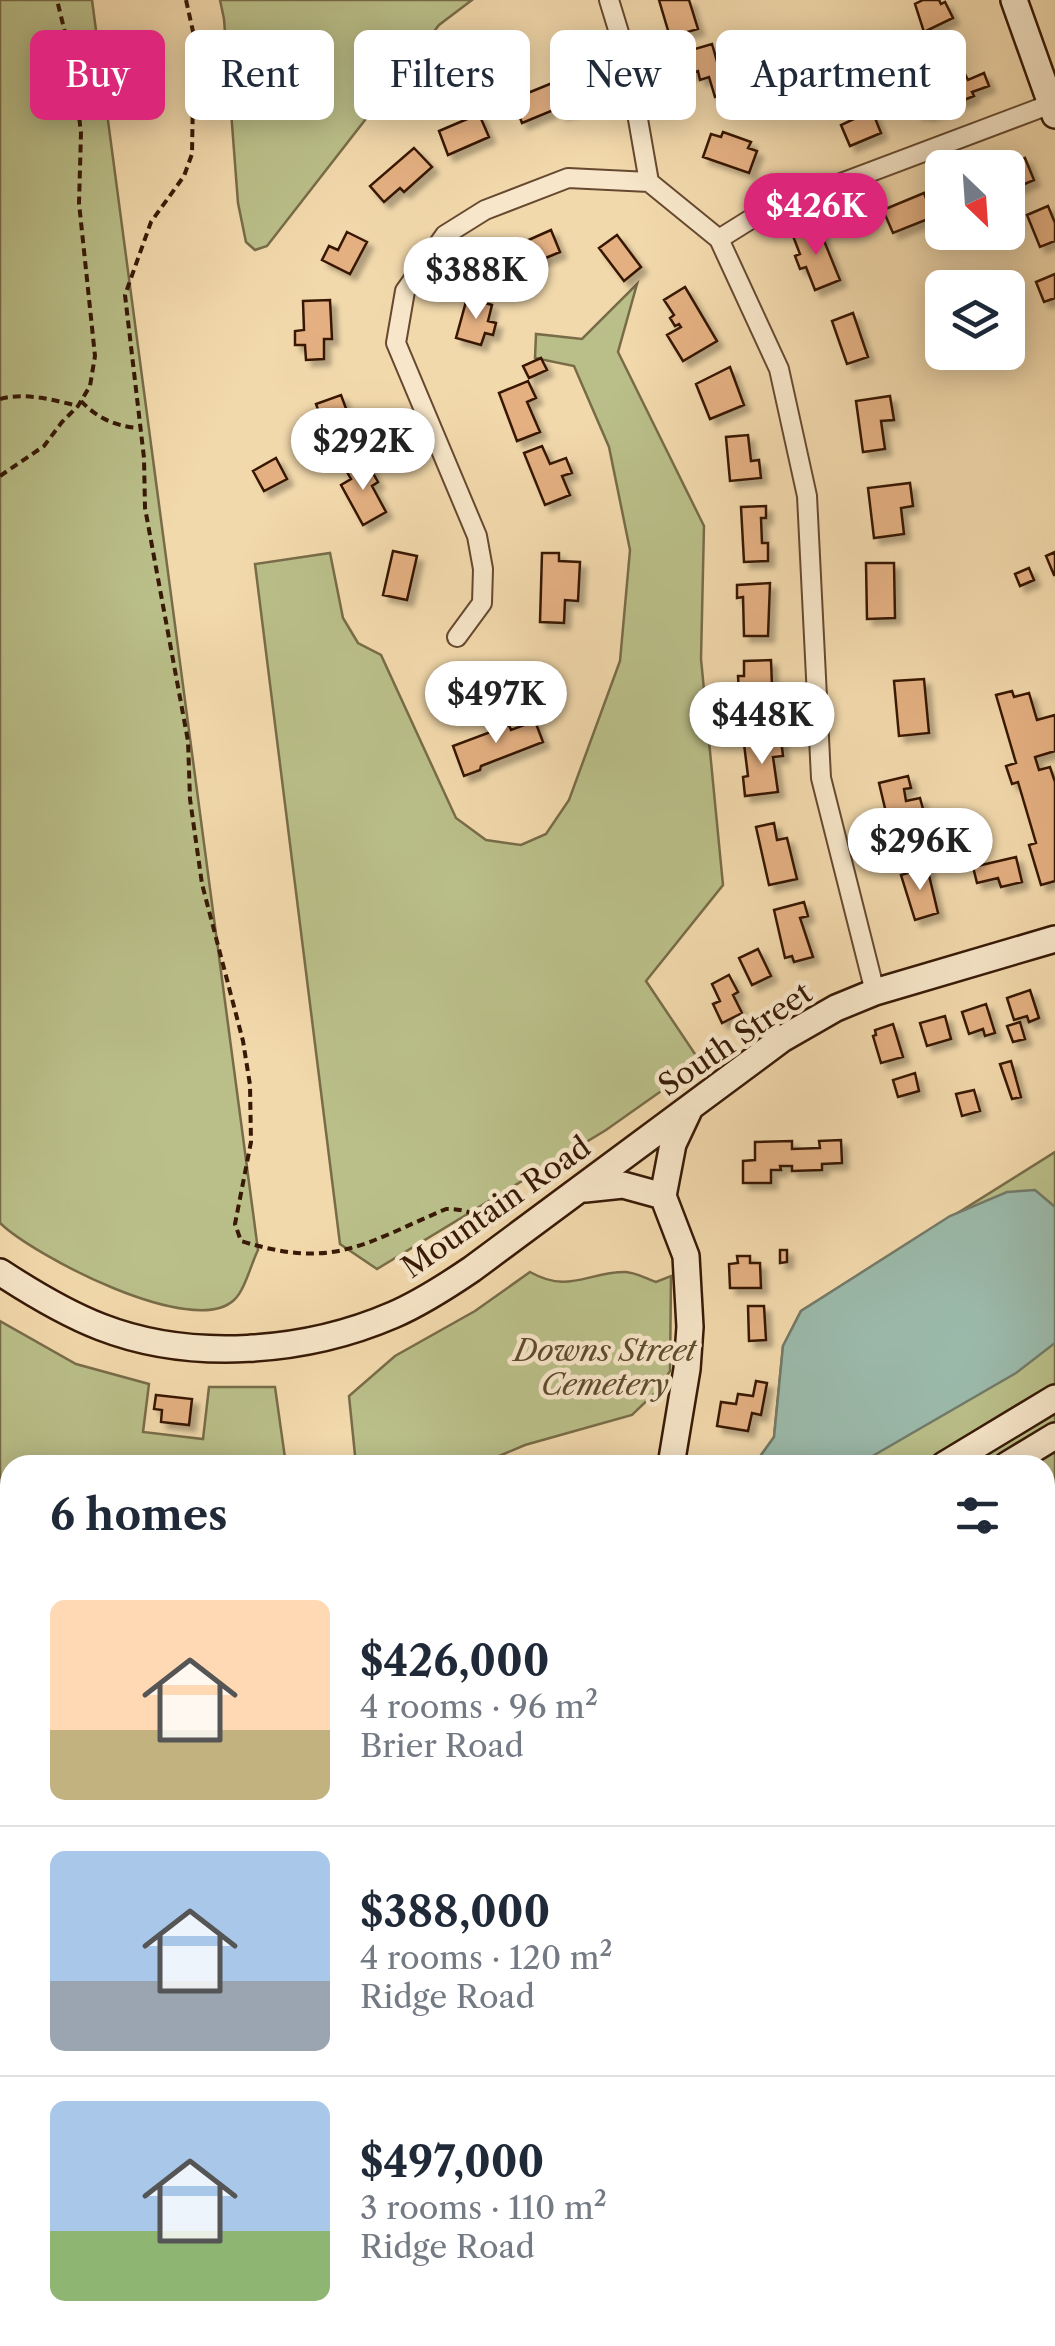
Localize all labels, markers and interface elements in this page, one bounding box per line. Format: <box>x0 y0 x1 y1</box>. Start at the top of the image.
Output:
chip: Buy <box>30 30 165 120</box>
chip: Rent <box>185 30 334 120</box>
chip: Filters <box>354 30 530 120</box>
chip: New <box>550 30 696 120</box>
chip: Apartment <box>716 30 966 120</box>
north arrow <box>925 150 1025 250</box>
map controls <box>925 150 1025 370</box>
pin: $426K <box>746 173 886 258</box>
text: $426K <box>766 186 866 225</box>
pin: $388K <box>406 237 546 322</box>
text: $388K <box>426 250 526 289</box>
button: layers <box>925 270 1025 370</box>
pin: $292K <box>293 408 433 493</box>
text: $292K <box>313 421 413 460</box>
pin: $497K <box>426 661 566 746</box>
text: $497K <box>447 674 545 713</box>
pin: $448K <box>692 682 832 767</box>
text: $448K <box>711 695 813 734</box>
pin: $296K <box>850 808 990 893</box>
text: $296K <box>870 821 970 860</box>
street label: South Street <box>651 974 819 1104</box>
street label: Mountain Road <box>395 1128 597 1286</box>
park label: Downs Street Cemetery <box>512 1332 698 1403</box>
icon: filters <box>950 1488 1005 1543</box>
text: 6 homes <box>50 1489 228 1541</box>
text: $426,000 <box>360 1635 550 1687</box>
icon: home <box>130 1640 250 1760</box>
text: 4 rooms · 96 m² <box>360 1687 598 1726</box>
text: Brier Road <box>360 1726 524 1765</box>
text: $388,000 <box>360 1886 550 1938</box>
icon: home <box>130 1891 250 2011</box>
text: 4 rooms · 120 m² <box>360 1938 613 1977</box>
text: Ridge Road <box>360 1977 535 2016</box>
text: $497,000 <box>360 2136 544 2188</box>
icon: home <box>130 2141 250 2261</box>
text: 3 rooms · 110 m² <box>360 2188 607 2227</box>
text: Ridge Road <box>360 2227 535 2266</box>

